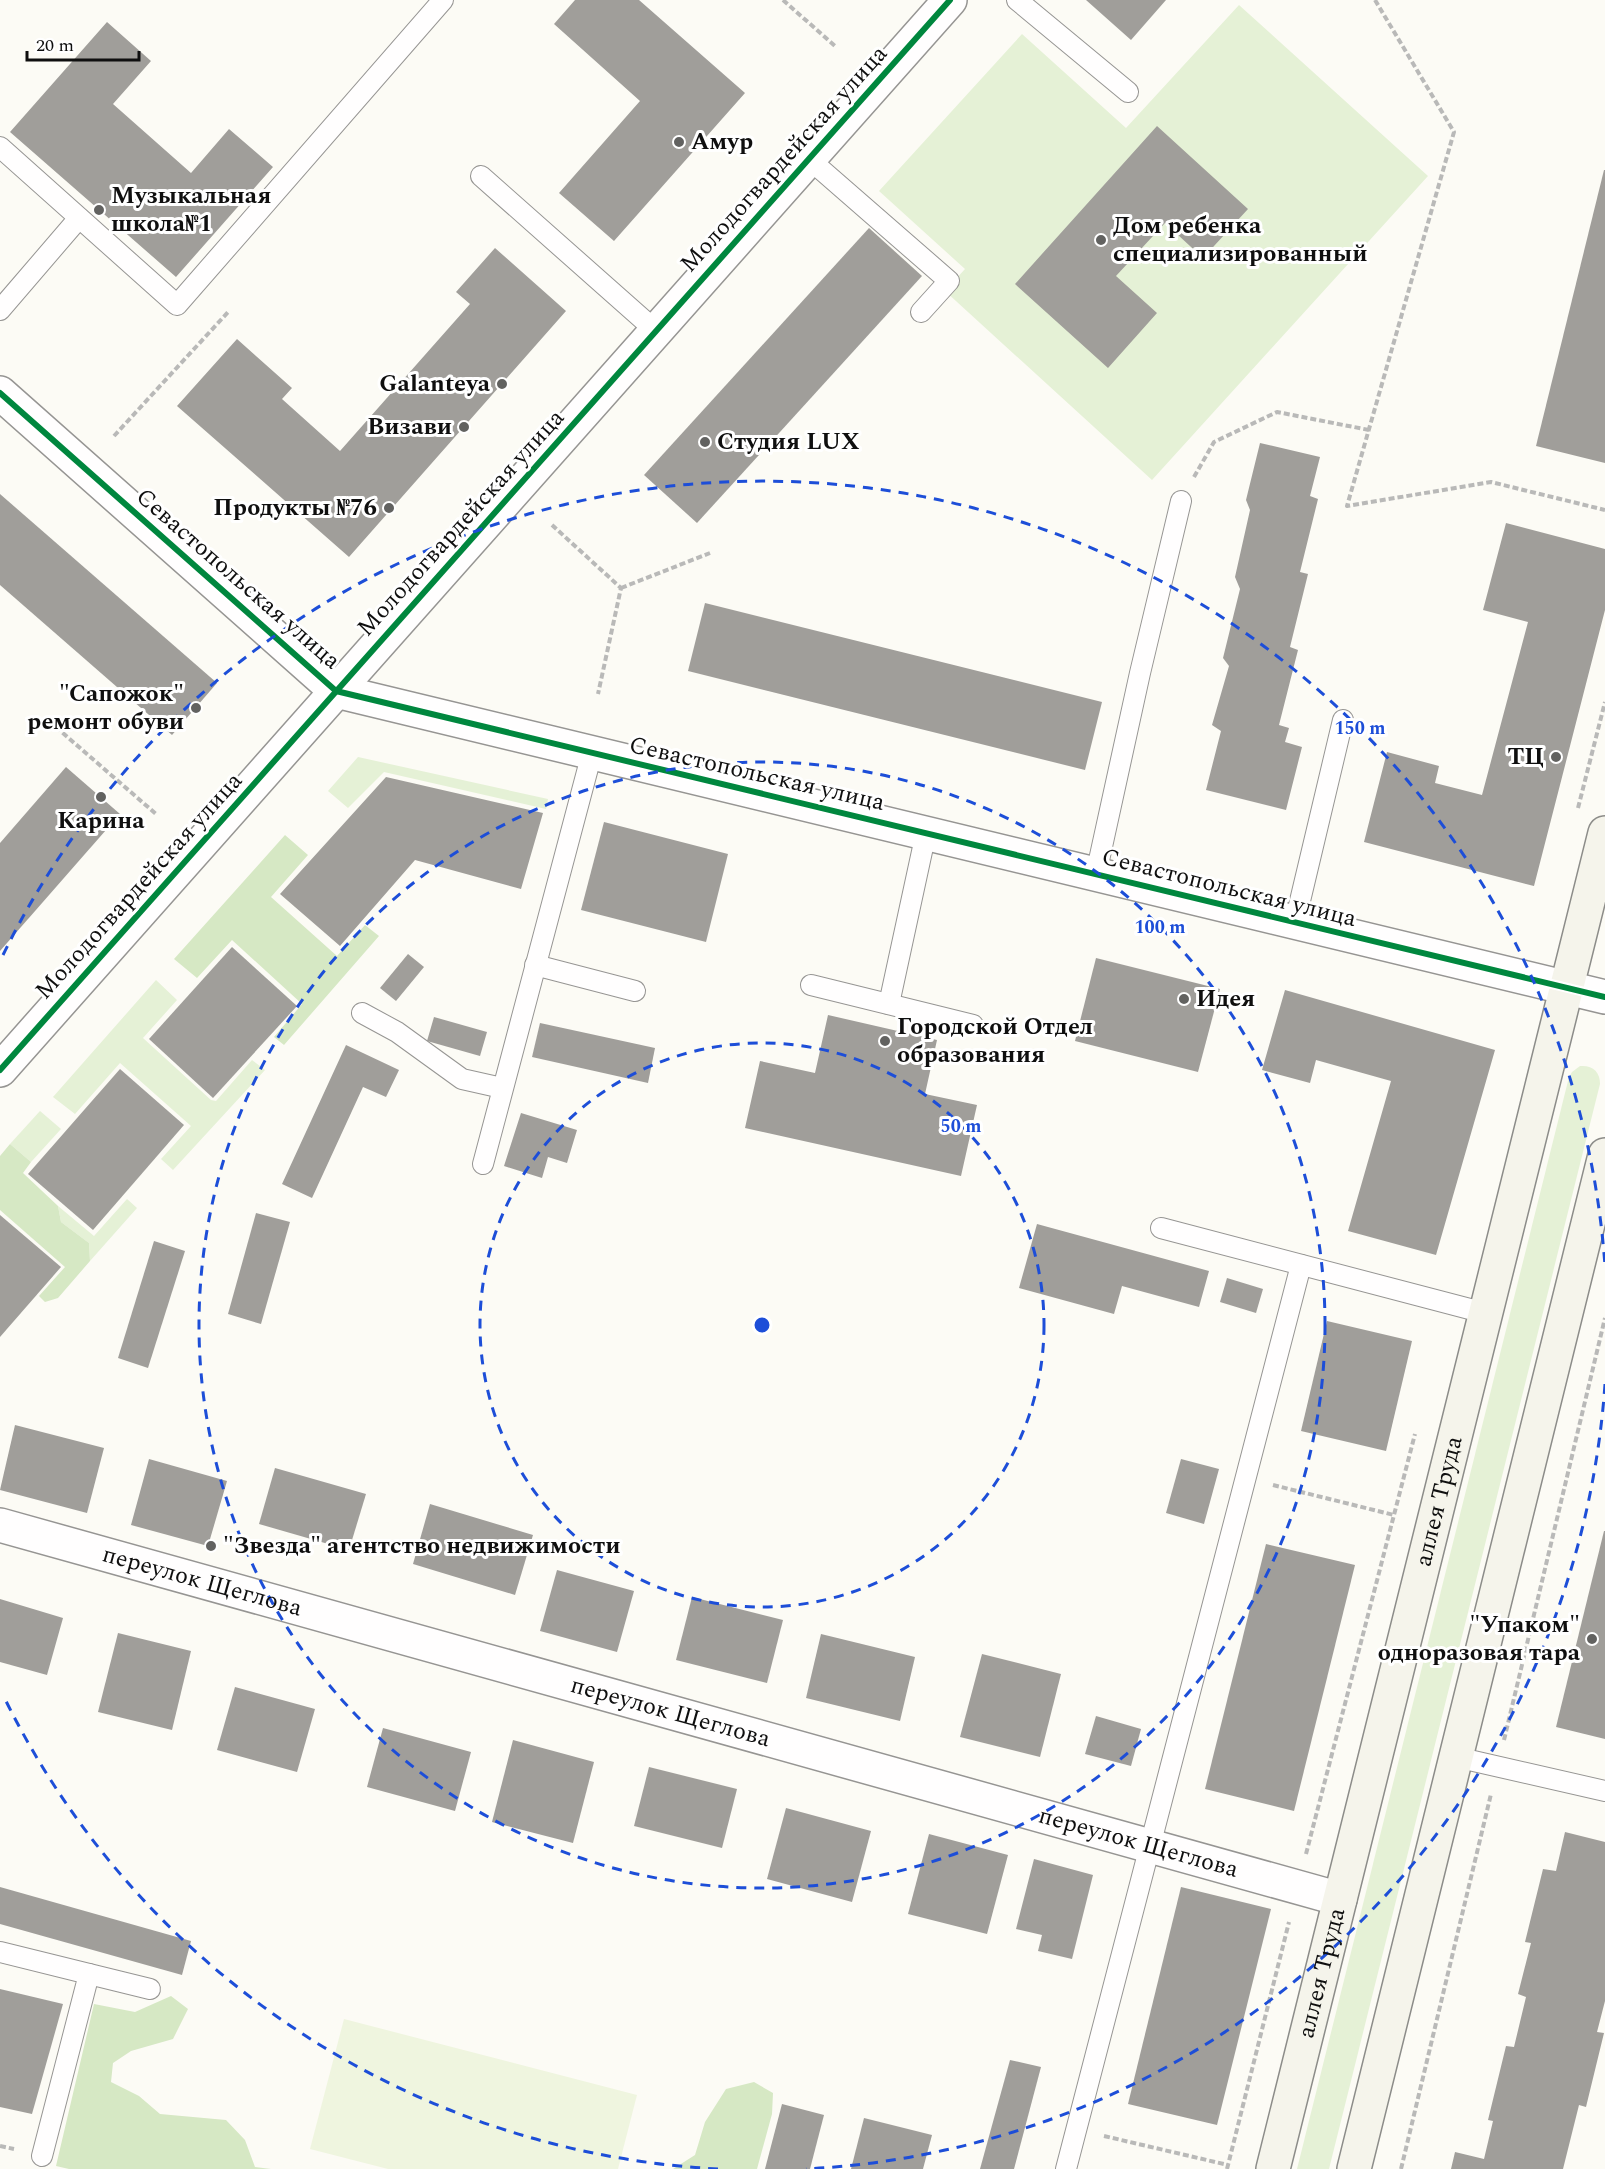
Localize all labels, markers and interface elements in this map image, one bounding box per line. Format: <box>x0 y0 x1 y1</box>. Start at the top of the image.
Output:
scale bar <box>27 24 140 62</box>
text: 20 m <box>36 32 74 59</box>
street label: Молодогвардейская улица <box>672 37 896 281</box>
place label: Амур <box>691 124 753 160</box>
marker: Амур <box>672 135 686 149</box>
place label: Музыкальная школа№1 <box>111 178 271 242</box>
marker: Музыкальная школа№1 <box>92 203 106 217</box>
place label: Дом ребенка специализированный <box>1113 208 1367 272</box>
marker: Дом ребенка специализированный <box>1094 233 1108 247</box>
place label: Galanteya <box>379 366 491 402</box>
marker: Galanteya <box>495 377 509 391</box>
street label: Молодогвардейская улица <box>349 401 573 645</box>
place label: Визави <box>367 409 452 445</box>
marker: Визави <box>457 420 471 434</box>
place label: Студия LUX <box>717 424 860 460</box>
marker: Студия LUX <box>698 435 712 449</box>
street label: Севастопольская улица <box>128 480 349 678</box>
place label: Продукты №76 <box>213 490 377 526</box>
marker: Продукты №76 <box>382 501 396 515</box>
place label: "Сапожок" ремонт обуви <box>27 676 184 740</box>
marker: "Сапожок" ремонт обуви <box>189 701 203 715</box>
text: 150 m <box>1334 715 1386 742</box>
street label: Севастопольская улица <box>626 727 889 821</box>
place label: ТЦ <box>1507 739 1544 775</box>
marker: ТЦ <box>1549 750 1563 764</box>
street label: Молодогвардейская улица <box>27 764 251 1008</box>
marker: Карина <box>94 790 108 804</box>
place label: Карина <box>57 803 145 839</box>
street label: Севастопольская улица <box>1098 839 1360 937</box>
text: 100 m <box>1134 914 1186 941</box>
place label: Идея <box>1196 981 1255 1017</box>
marker: Идея <box>1177 992 1191 1006</box>
place label: Городской Отдел образования <box>897 1009 1093 1073</box>
marker: Городской Отдел образования <box>878 1034 892 1048</box>
text: 50 m <box>941 1113 981 1140</box>
centre of rings <box>752 1315 772 1335</box>
street label: аллея Труда <box>1405 1432 1472 1570</box>
place label: "Звезда" агентство недвижимости <box>223 1528 621 1564</box>
street label: переулок Щеглова <box>98 1536 307 1627</box>
marker: "Звезда" агентство недвижимости <box>204 1539 218 1553</box>
place label: "Упаком" одноразовая тара <box>1378 1607 1581 1671</box>
marker: "Упаком" одноразовая тара <box>1585 1632 1599 1646</box>
street label: переулок Щеглова <box>566 1667 775 1757</box>
street label: переулок Щеглова <box>1034 1798 1243 1888</box>
street label: аллея Труда <box>1288 1904 1355 2042</box>

